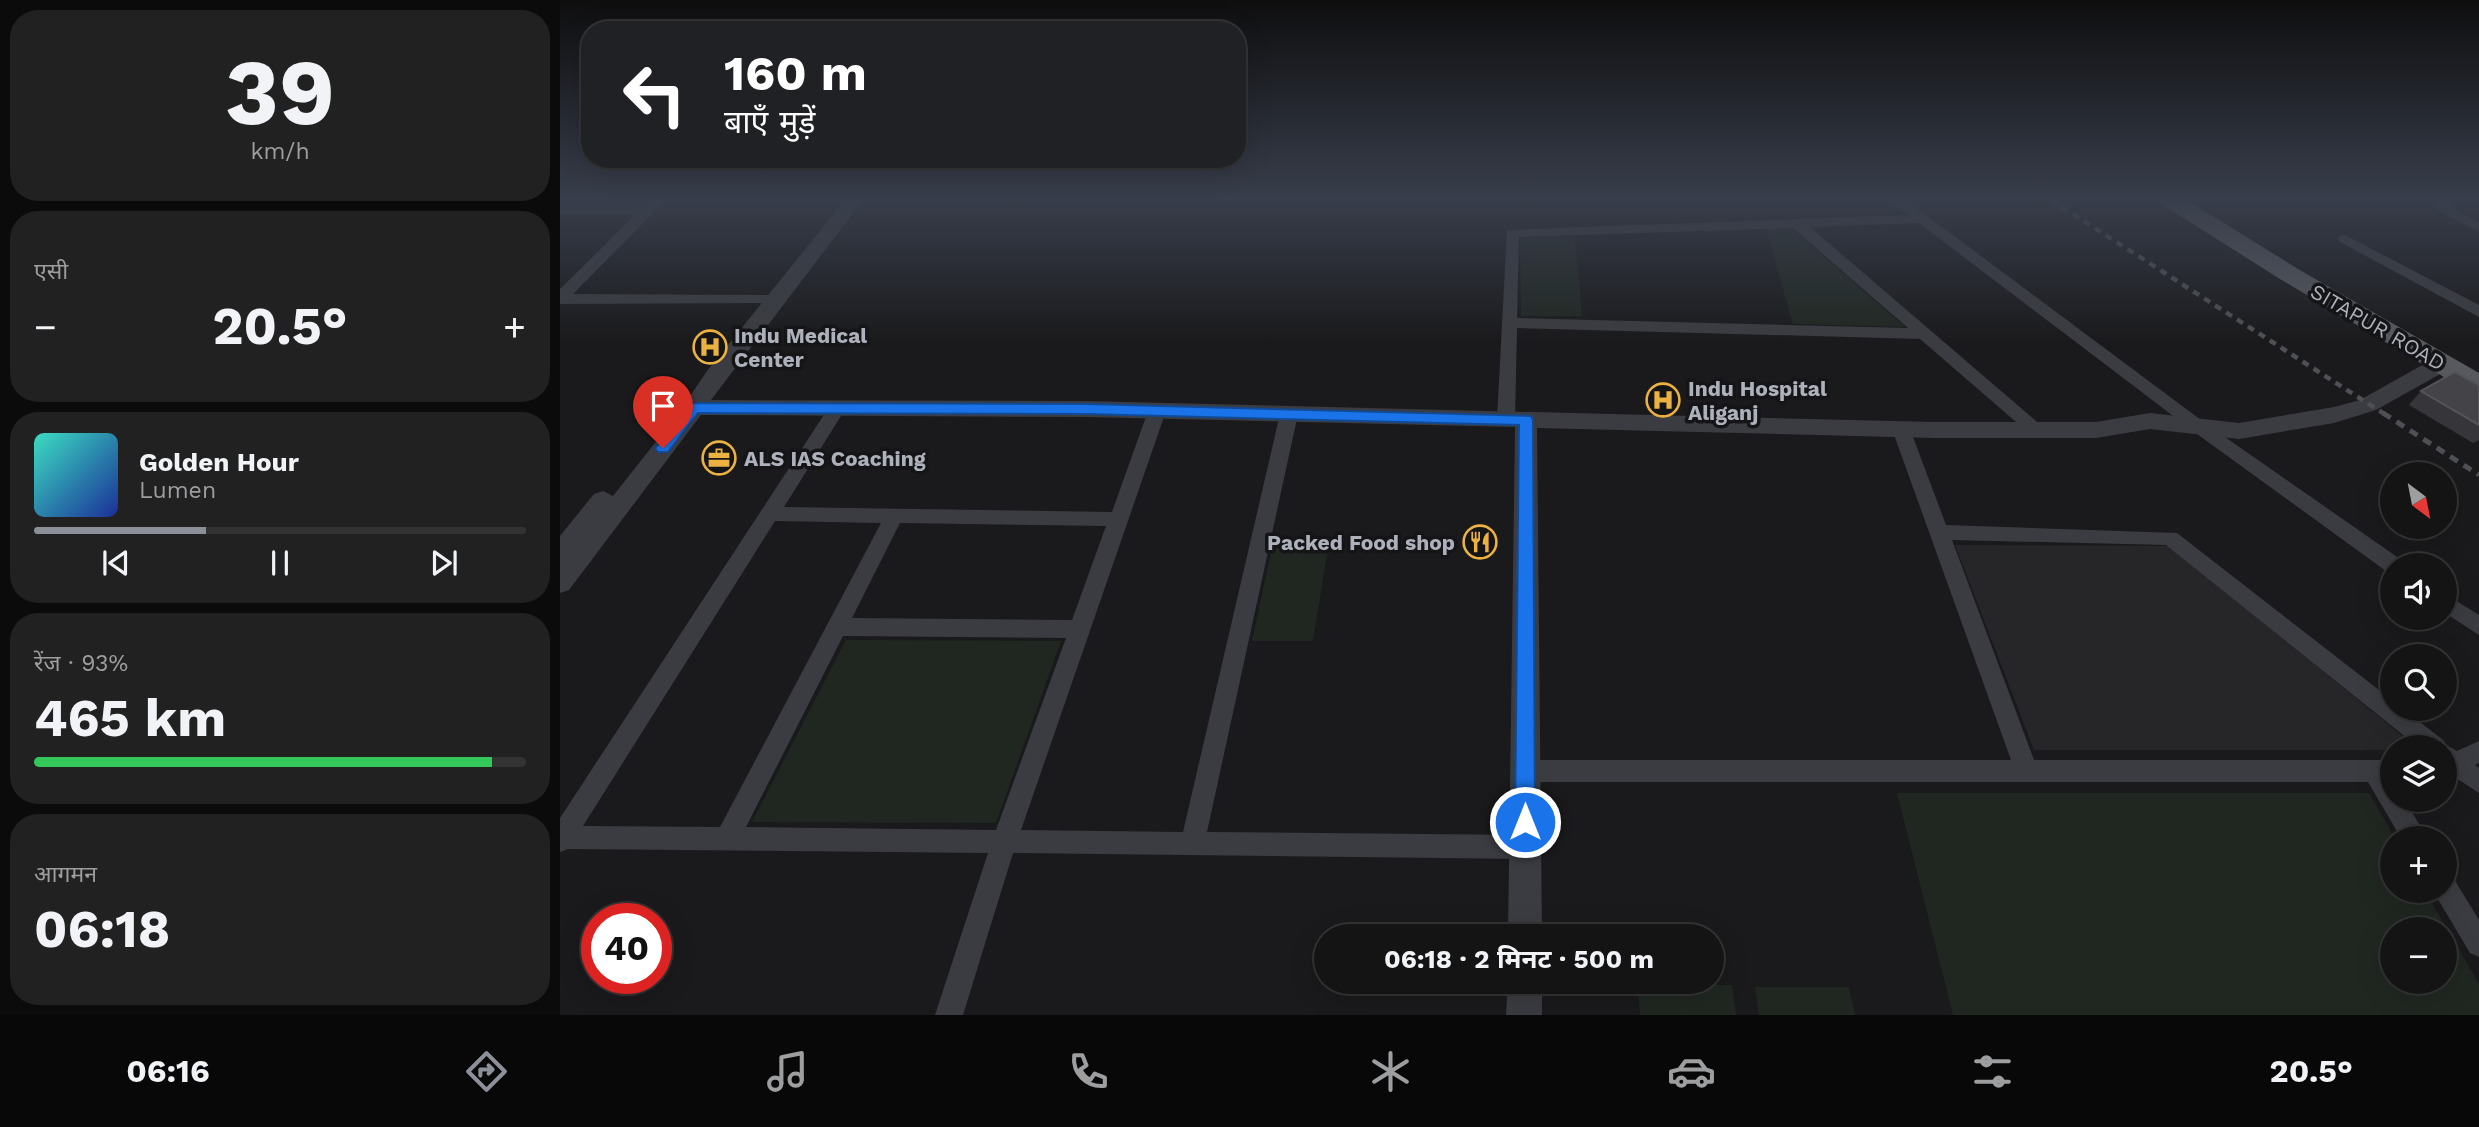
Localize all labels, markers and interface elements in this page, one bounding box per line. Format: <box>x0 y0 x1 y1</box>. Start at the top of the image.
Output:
text: 39 <box>225 39 335 146</box>
text: 160 m <box>724 44 867 102</box>
icon: left <box>609 49 700 140</box>
text: बाएँ मुड़ें <box>724 103 815 141</box>
text: km/h <box>250 138 310 165</box>
text: एसी <box>34 258 68 285</box>
street label: SITAPUR ROAD <box>2306 278 2450 376</box>
text: 20.5° <box>212 296 348 357</box>
text: − <box>34 305 57 349</box>
text: + <box>503 305 526 349</box>
place label: Indu Medical Center <box>734 323 867 372</box>
hospital icon: Indu Medical Center <box>691 328 729 366</box>
pin <box>633 376 693 448</box>
place label: Indu Hospital Aliganj <box>1688 376 1827 425</box>
hospital icon: Indu Hospital Aliganj <box>1644 381 1682 419</box>
icon: arrive <box>644 387 682 425</box>
office icon: ALS IAS Coaching <box>700 439 738 477</box>
place label: ALS IAS Coaching <box>744 446 926 471</box>
text: Golden Hour <box>139 447 299 477</box>
north arrow <box>2380 462 2457 539</box>
map controls <box>2380 462 2457 994</box>
text: Lumen <box>139 477 216 504</box>
restaurant icon: Packed Food shop <box>1461 523 1499 561</box>
place label: Packed Food shop <box>1267 530 1455 555</box>
icon: previous <box>97 544 135 582</box>
icon: pause <box>261 544 299 582</box>
icon: next <box>425 544 463 582</box>
button: sound <box>2380 553 2457 630</box>
button: search <box>2380 644 2457 721</box>
text: रेंज · 93% <box>34 650 128 677</box>
text: 465 km <box>34 688 226 749</box>
button: layers <box>2380 735 2457 812</box>
position arrow <box>1488 785 1562 859</box>
button: + <box>2380 826 2457 903</box>
text: आगमन <box>34 861 97 888</box>
text: 06:18 <box>34 899 170 960</box>
speed limit sign: 40 <box>581 903 672 994</box>
button: − <box>2380 917 2457 994</box>
text: 06:18 · 2 मिनट · 500 m <box>1384 944 1654 974</box>
icon: directions <box>462 1047 511 1096</box>
icon: music <box>763 1047 812 1096</box>
icon: phone <box>1064 1047 1113 1096</box>
icon: climate <box>1366 1047 1415 1096</box>
icon: car <box>1667 1047 1716 1096</box>
icon: filters <box>1968 1047 2017 1096</box>
text: 06:16 <box>126 1052 210 1090</box>
text: 20.5° <box>2270 1052 2353 1090</box>

